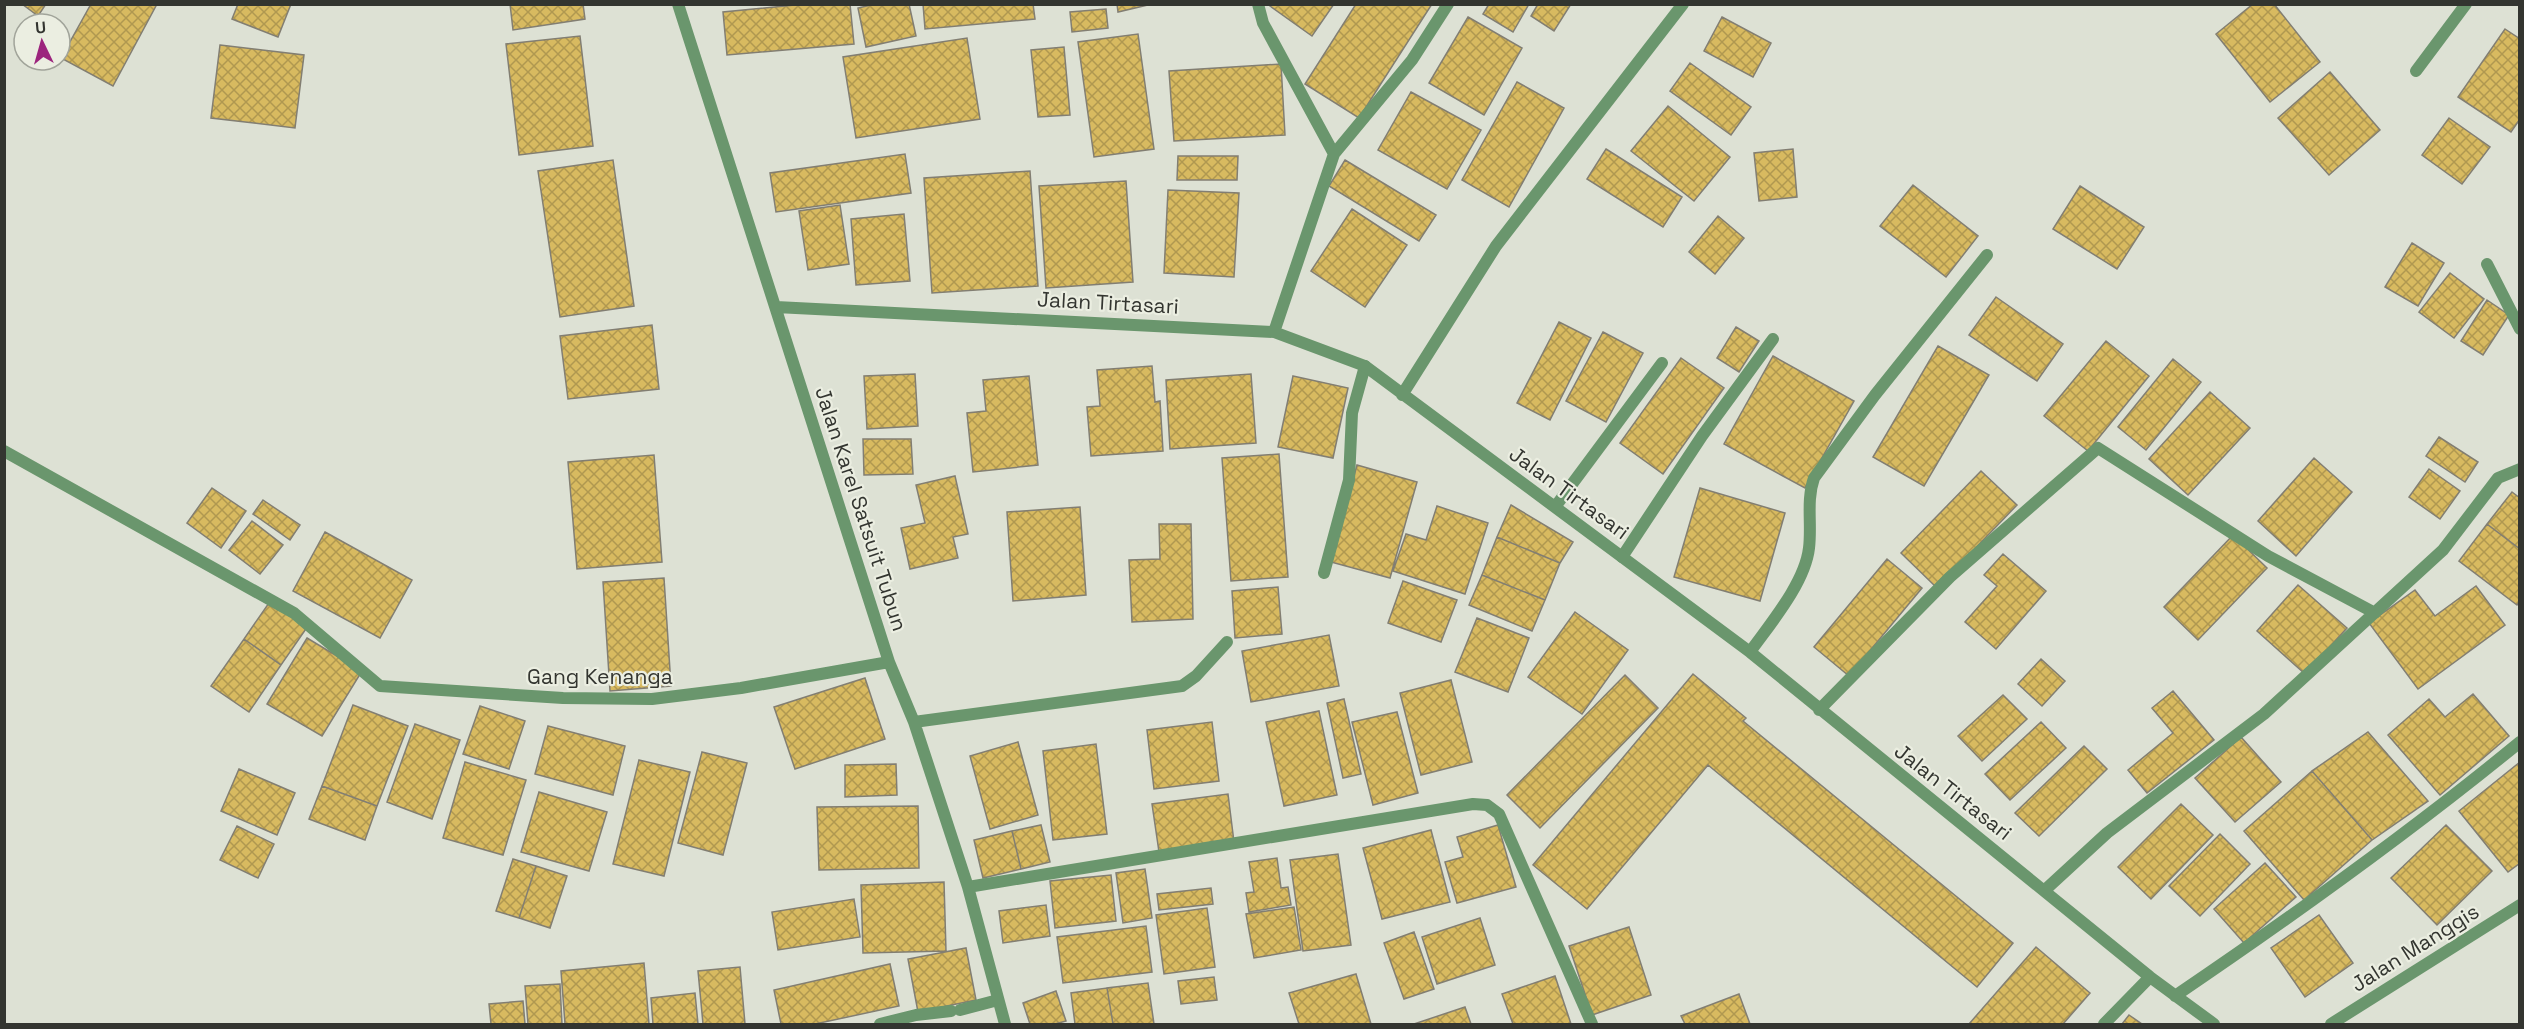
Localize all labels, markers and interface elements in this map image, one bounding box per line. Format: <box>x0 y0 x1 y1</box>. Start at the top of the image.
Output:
north arrow <box>12 12 72 72</box>
text: U <box>34 17 47 38</box>
street label: Jalan Tirtasari <box>1036 285 1180 320</box>
street label: Jalan Karel Satsuit Tubun <box>809 383 914 634</box>
street label: Jalan Tirtasari <box>1504 440 1635 545</box>
street label: Gang Kenanga <box>527 663 673 690</box>
street label: Jalan Tirtasari <box>1889 737 2018 846</box>
street label: Jalan Manggis <box>2346 897 2484 998</box>

